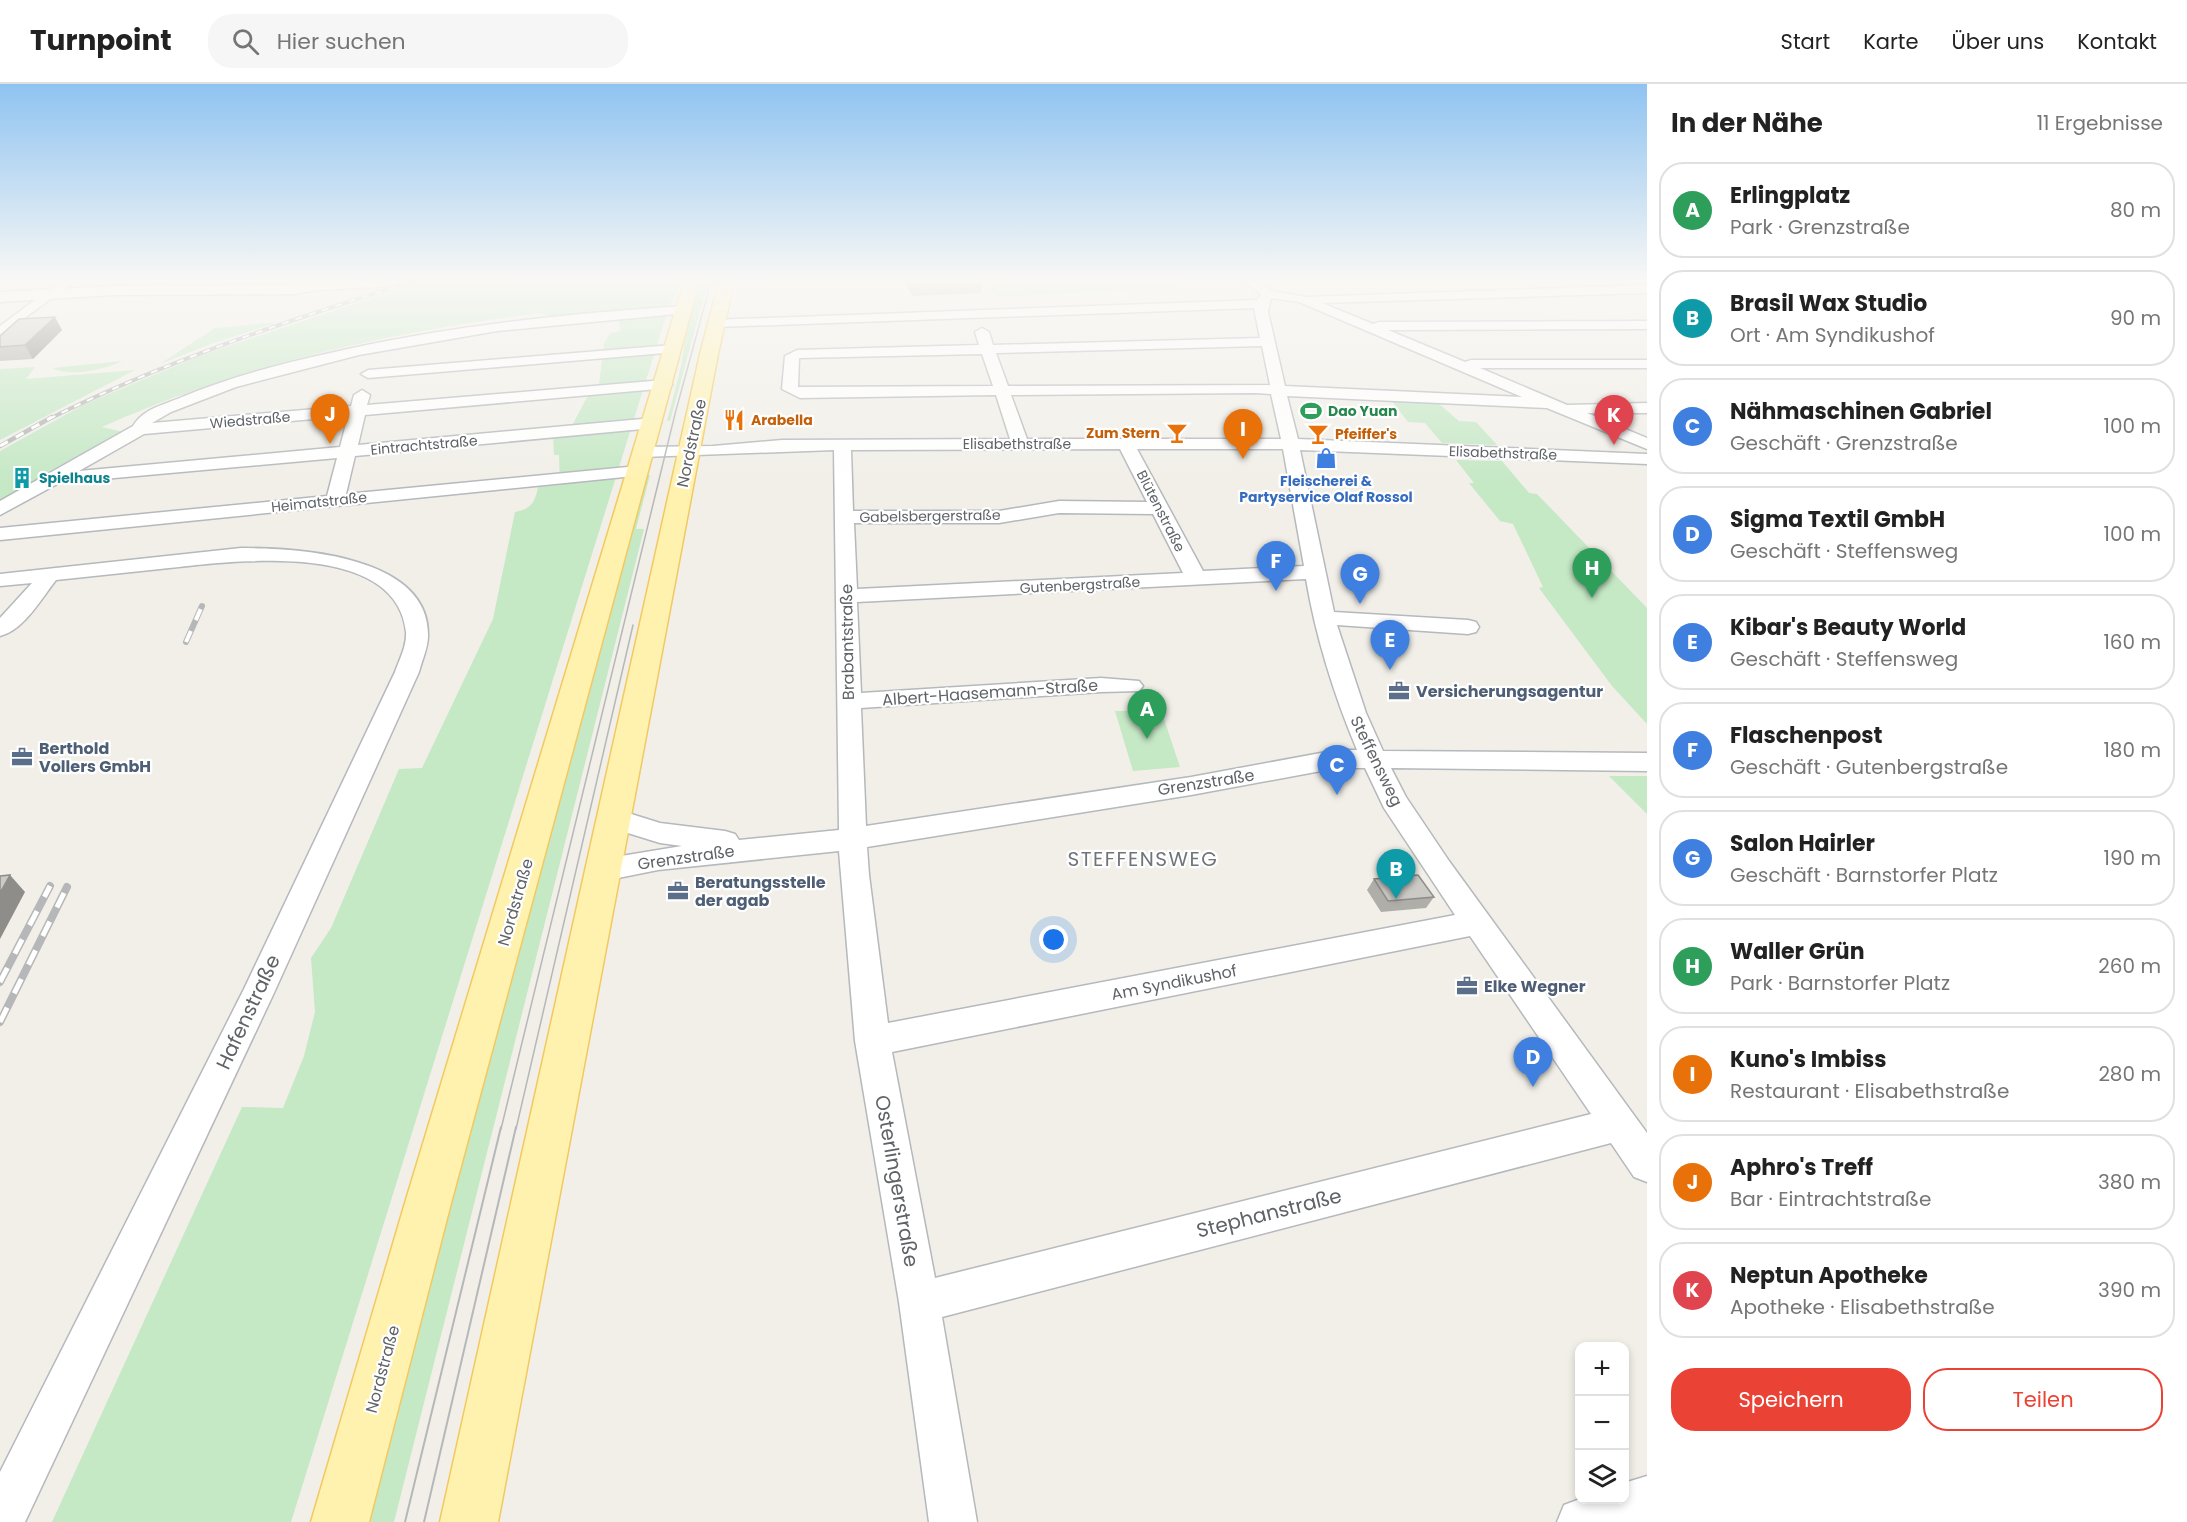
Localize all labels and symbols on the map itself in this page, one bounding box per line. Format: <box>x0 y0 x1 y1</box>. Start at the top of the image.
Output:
pin: J <box>310 394 350 444</box>
pin: K <box>1594 396 1634 445</box>
street label: Nordstraße <box>671 397 712 490</box>
sports icon: Dao Yuan <box>1299 399 1323 423</box>
place label: Dao Yuan <box>1328 401 1397 421</box>
street label: Wiedstraße <box>209 407 291 433</box>
restaurant icon: Arabella <box>722 408 746 432</box>
place label: Arabella <box>751 410 813 430</box>
pin: I <box>1224 410 1262 459</box>
bar icon: Zum Stern <box>1165 421 1189 445</box>
bar icon: Pfeiffer's <box>1306 422 1330 446</box>
place label: Zum Stern <box>1086 423 1160 443</box>
place label: Pfeiffer's <box>1335 424 1397 444</box>
street label: Eintrachtstraße <box>370 430 479 460</box>
street label: Elisabethstraße <box>963 434 1071 454</box>
street label: Elisabethstraße <box>1449 441 1558 465</box>
shop icon: Fleischerei & Partyservice Olaf Rossol <box>1314 446 1338 470</box>
building icon: Spielhaus <box>10 466 34 490</box>
street label: Blütenstraße <box>1132 467 1190 555</box>
place label: Spielhaus <box>39 468 110 488</box>
place label: Fleischerei & Partyservice Olaf Rossol <box>1239 471 1413 507</box>
street label: Heimatstraße <box>270 487 368 517</box>
street label: Gabelsbergerstraße <box>859 505 1001 527</box>
pin: F <box>1256 542 1296 591</box>
pin: H <box>1572 548 1612 598</box>
pin: G <box>1340 554 1380 604</box>
street label: Gutenbergstraße <box>1019 572 1141 598</box>
street label: Brabantstraße <box>835 584 860 700</box>
pin: E <box>1370 620 1410 670</box>
street label: Albert-Haasemann-Straße <box>881 673 1099 712</box>
office icon: Versicherungsagentur <box>1387 679 1411 703</box>
place label: Versicherungsagentur <box>1416 680 1603 703</box>
pin: A <box>1128 690 1166 739</box>
street label: Steffensweg <box>1345 712 1408 810</box>
place label: Berthold Vollers GmbH <box>39 737 151 778</box>
office icon: Berthold Vollers GmbH <box>10 745 34 769</box>
pin: C <box>1318 746 1356 795</box>
street label: Grenzstraße <box>1156 763 1256 801</box>
street label: Grenzstraße <box>636 839 736 876</box>
district label: STEFFENSWEG <box>1068 845 1218 873</box>
pin: B <box>1376 850 1416 899</box>
street label: Nordstraße <box>492 856 539 949</box>
place label: Beratungsstelle der agab <box>695 871 826 912</box>
office icon: Beratungsstelle der agab <box>666 879 690 903</box>
your location <box>1039 925 1068 954</box>
street label: Hafenstraße <box>209 950 287 1074</box>
street label: Am Syndikushof <box>1109 959 1239 1006</box>
office icon: Elke Wegner <box>1455 974 1479 998</box>
place label: Elke Wegner <box>1484 975 1586 998</box>
pin: D <box>1514 1038 1552 1087</box>
street label: Osterlingerstraße <box>868 1093 926 1269</box>
street label: Stephanstraße <box>1193 1181 1345 1245</box>
street label: Nordstraße <box>360 1323 405 1416</box>

